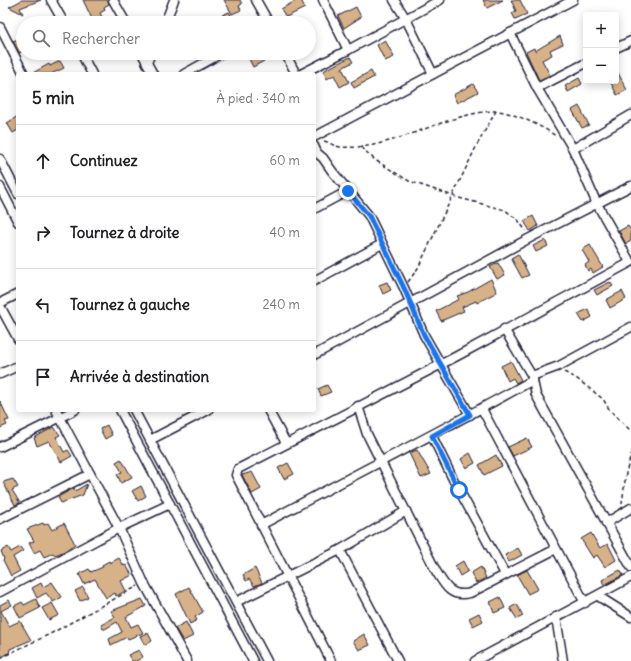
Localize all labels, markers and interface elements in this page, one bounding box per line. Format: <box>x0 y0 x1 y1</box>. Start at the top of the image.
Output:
map controls <box>583 12 619 84</box>
button: + <box>583 12 619 48</box>
search box <box>16 16 316 60</box>
icon: search <box>30 27 52 49</box>
text: Rechercher <box>62 29 140 48</box>
button: − <box>583 48 619 84</box>
text: 5 min <box>32 87 74 109</box>
text: À pied · 340 m <box>217 90 300 107</box>
icon: ahead <box>32 150 54 172</box>
text: Continuez <box>70 151 138 170</box>
text: 60 m <box>269 152 300 169</box>
route end <box>339 182 357 200</box>
icon: right <box>32 222 54 244</box>
text: Tournez à droite <box>70 223 179 242</box>
text: 40 m <box>269 224 300 241</box>
icon: left <box>32 294 54 316</box>
text: Tournez à gauche <box>70 295 190 314</box>
text: 240 m <box>263 296 300 313</box>
icon: arrive <box>32 366 54 388</box>
text: Arrivée à destination <box>70 367 209 386</box>
route start <box>450 481 468 499</box>

